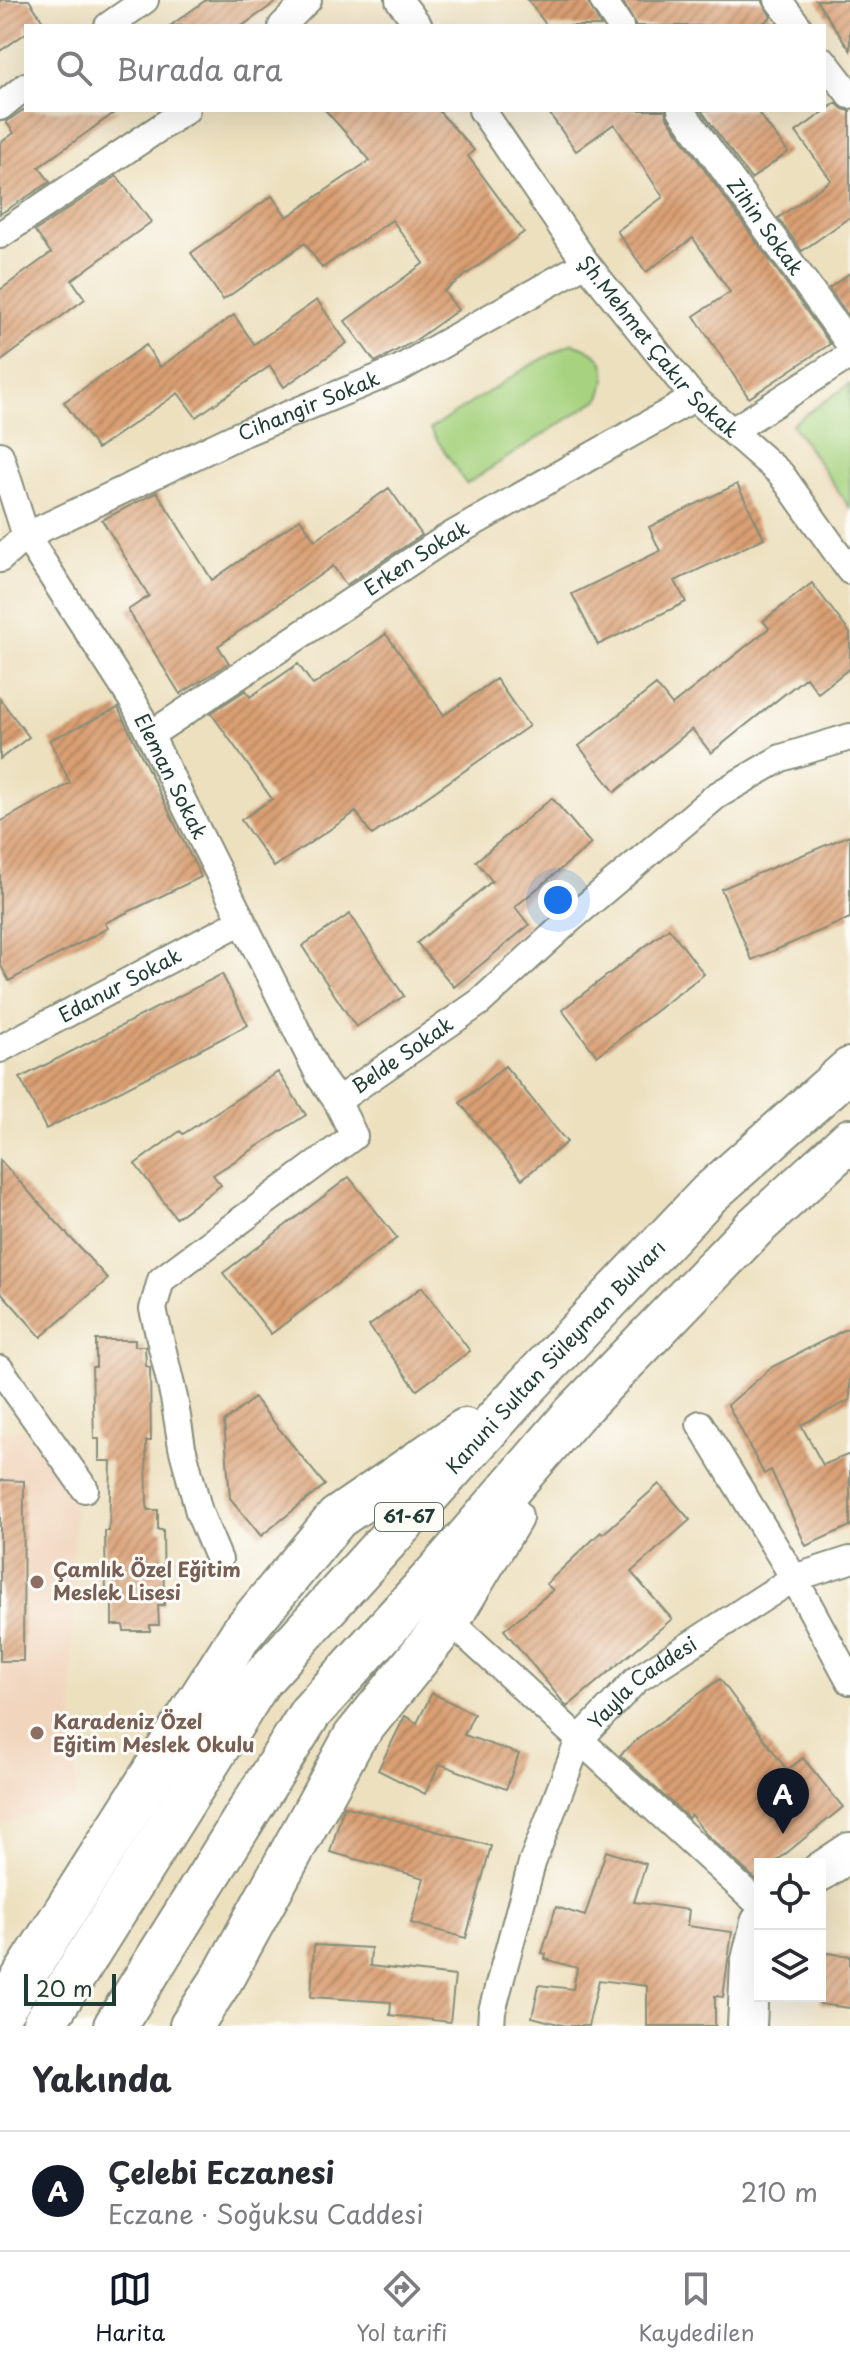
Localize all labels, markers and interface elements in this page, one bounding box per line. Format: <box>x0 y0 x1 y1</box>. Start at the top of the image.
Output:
search box <box>24 24 826 112</box>
icon: search <box>52 46 96 90</box>
text: Burada ara <box>116 46 282 91</box>
street label: Zihin Sokak <box>720 171 811 281</box>
street label: Şh.Mehmet Çakır Sokak <box>572 249 746 445</box>
street label: Cihangir Sokak <box>233 363 384 448</box>
street label: Erken Sokak <box>357 512 474 603</box>
street label: Eleman Sokak <box>127 708 215 844</box>
your location <box>538 880 578 920</box>
street label: Edanur Sokak <box>53 940 186 1029</box>
street label: Belde Sokak <box>345 1009 459 1100</box>
street label: Kanuni Sultan Süleyman Bulvarı <box>438 1233 672 1480</box>
road number: 61-67 <box>375 1503 443 1531</box>
place label: Çamlık Özel Eğitim Meslek Lisesi <box>53 1554 241 1607</box>
marker: Çamlık Özel Eğitim Meslek Lisesi <box>28 1573 46 1591</box>
street label: Yayla Caddesi <box>581 1629 702 1736</box>
place label: Karadeniz Özel Eğitim Meslek Okulu <box>53 1706 254 1759</box>
marker: Karadeniz Özel Eğitim Meslek Okulu <box>28 1724 46 1742</box>
pin: A <box>757 1768 809 1834</box>
map controls <box>754 1858 826 2002</box>
button: locate <box>754 1858 826 1930</box>
button: layers <box>754 1930 826 2002</box>
scale bar <box>24 1970 116 2006</box>
text: 20 m <box>36 1971 93 2004</box>
text: Yakında <box>32 2052 172 2104</box>
text: Çelebi Eczanesi <box>108 2149 334 2194</box>
text: A <box>48 2172 68 2211</box>
text: 210 m <box>741 2172 818 2211</box>
text: Eczane · Soğuksu Caddesi <box>108 2194 423 2233</box>
tab: Harita <box>95 2267 165 2348</box>
tab: Yol tarifi <box>356 2267 447 2348</box>
tab: Kaydedilen <box>638 2267 755 2348</box>

